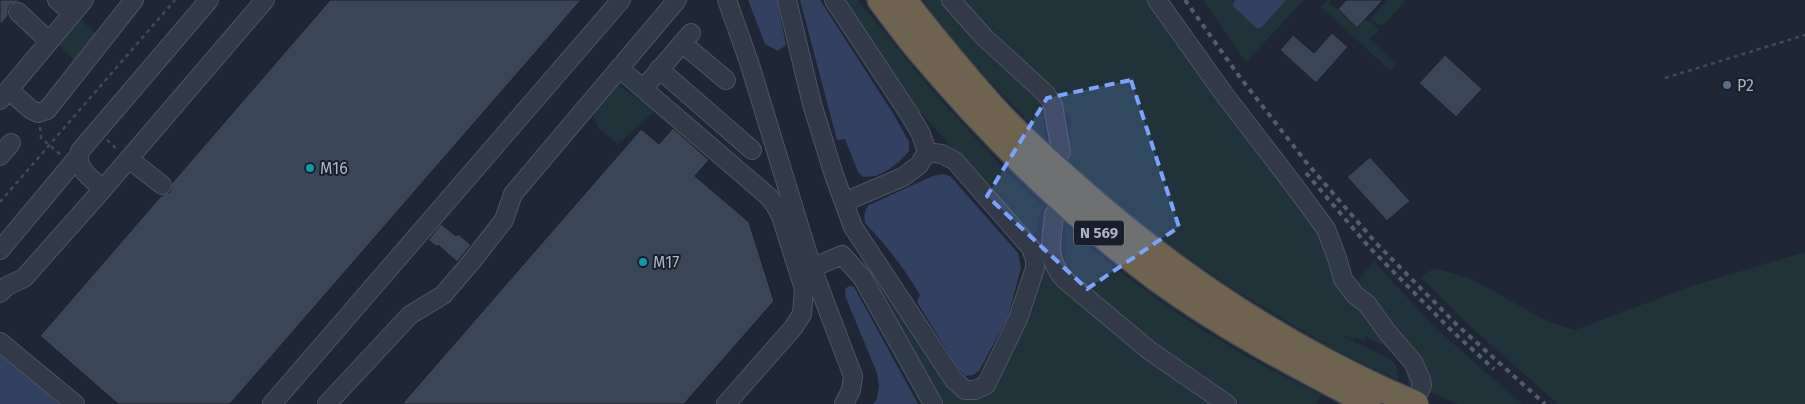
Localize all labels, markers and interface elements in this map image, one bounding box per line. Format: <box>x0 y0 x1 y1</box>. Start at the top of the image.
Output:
place label: P2 <box>1737 76 1754 95</box>
marker: P2 <box>1721 79 1733 91</box>
place label: M16 <box>320 159 348 178</box>
marker: M16 <box>304 162 316 174</box>
road number: N 569 <box>1074 220 1124 246</box>
place label: M17 <box>653 253 679 272</box>
marker: M17 <box>637 256 649 268</box>

